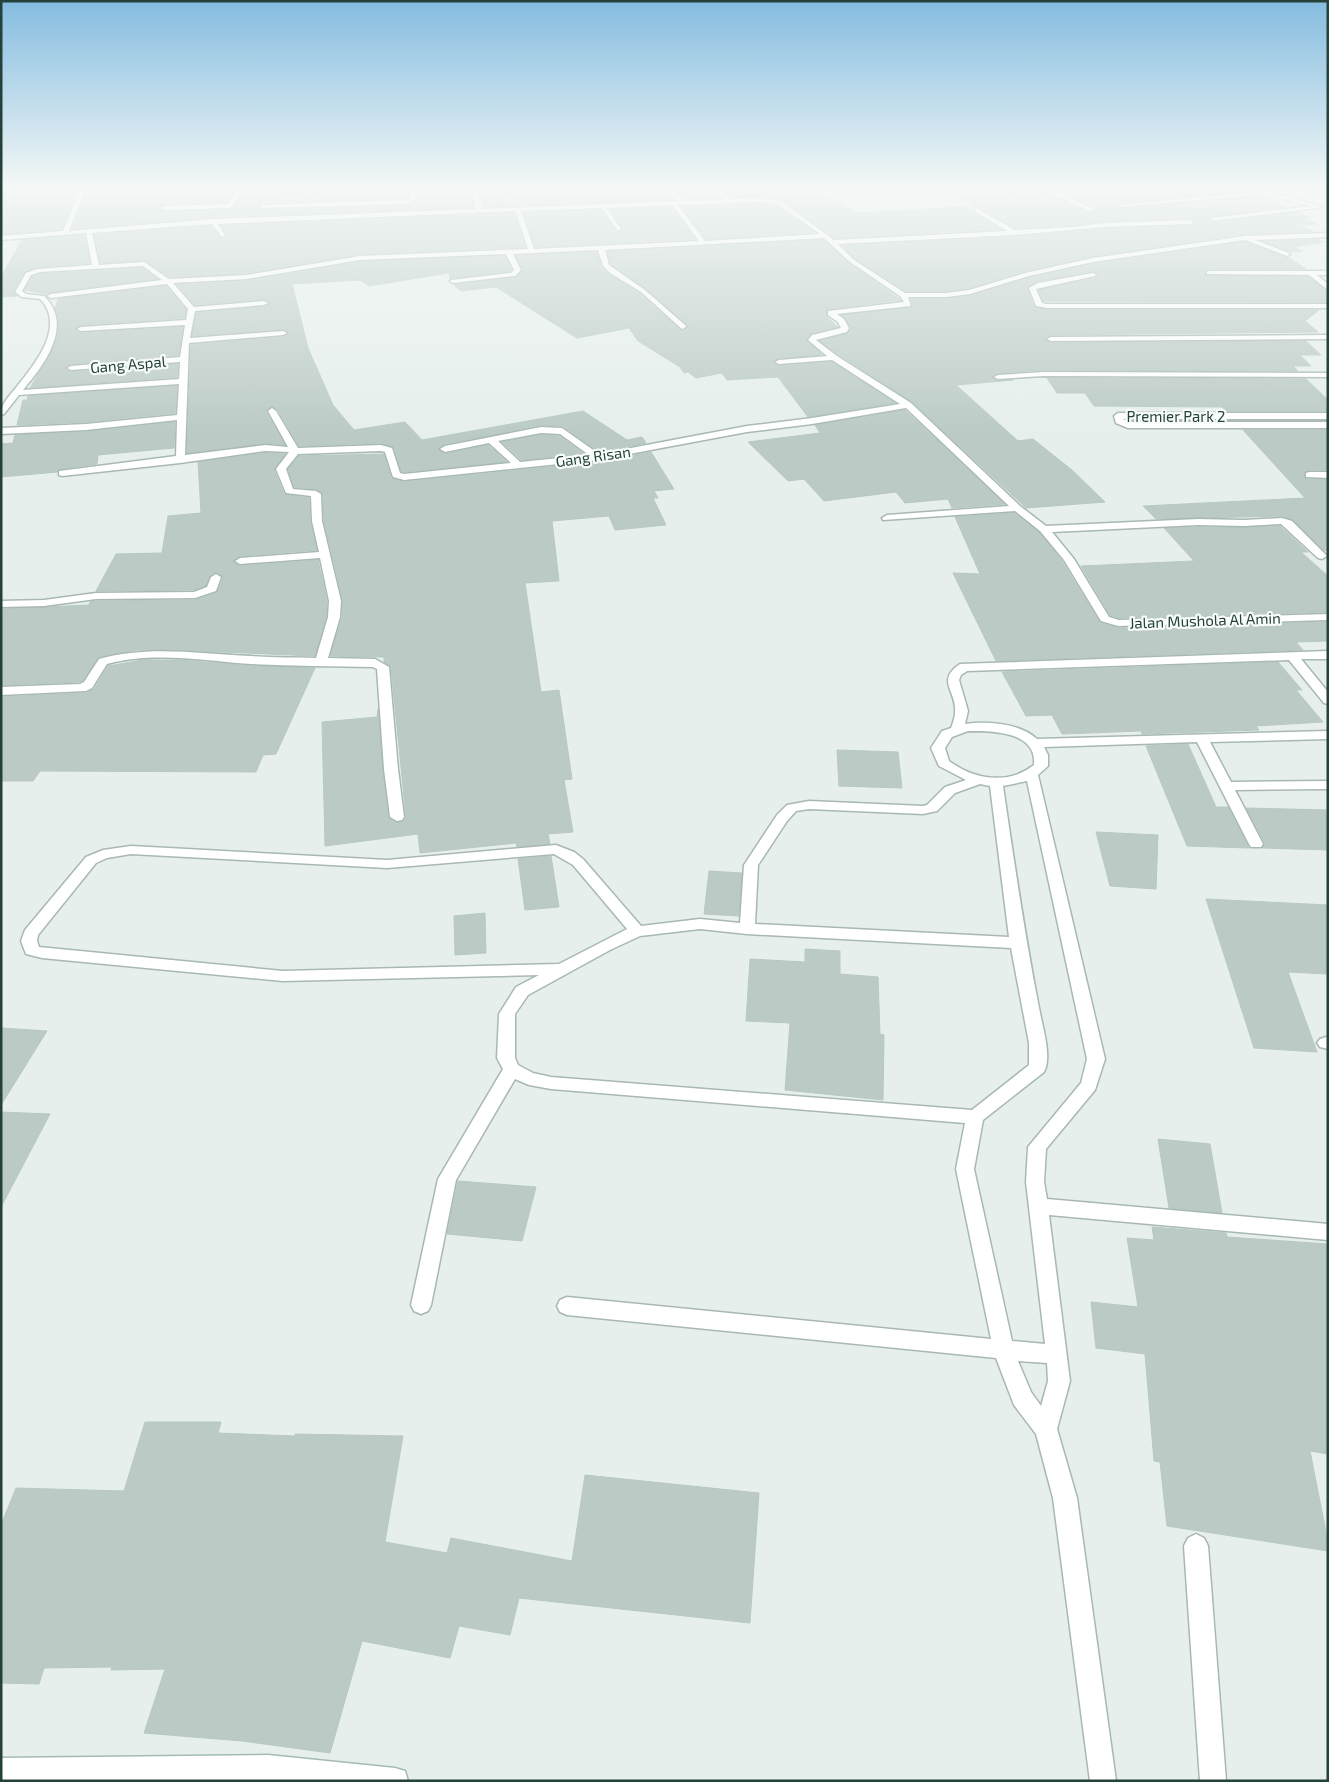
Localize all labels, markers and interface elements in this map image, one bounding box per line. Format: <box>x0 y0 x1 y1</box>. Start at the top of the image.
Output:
street label: Gang Aspal <box>89 352 167 376</box>
street label: Premier Park 2 <box>1127 407 1226 425</box>
street label: Gang Risan <box>554 442 632 470</box>
street label: Jalan Mushola Al Amin <box>1129 608 1281 632</box>

